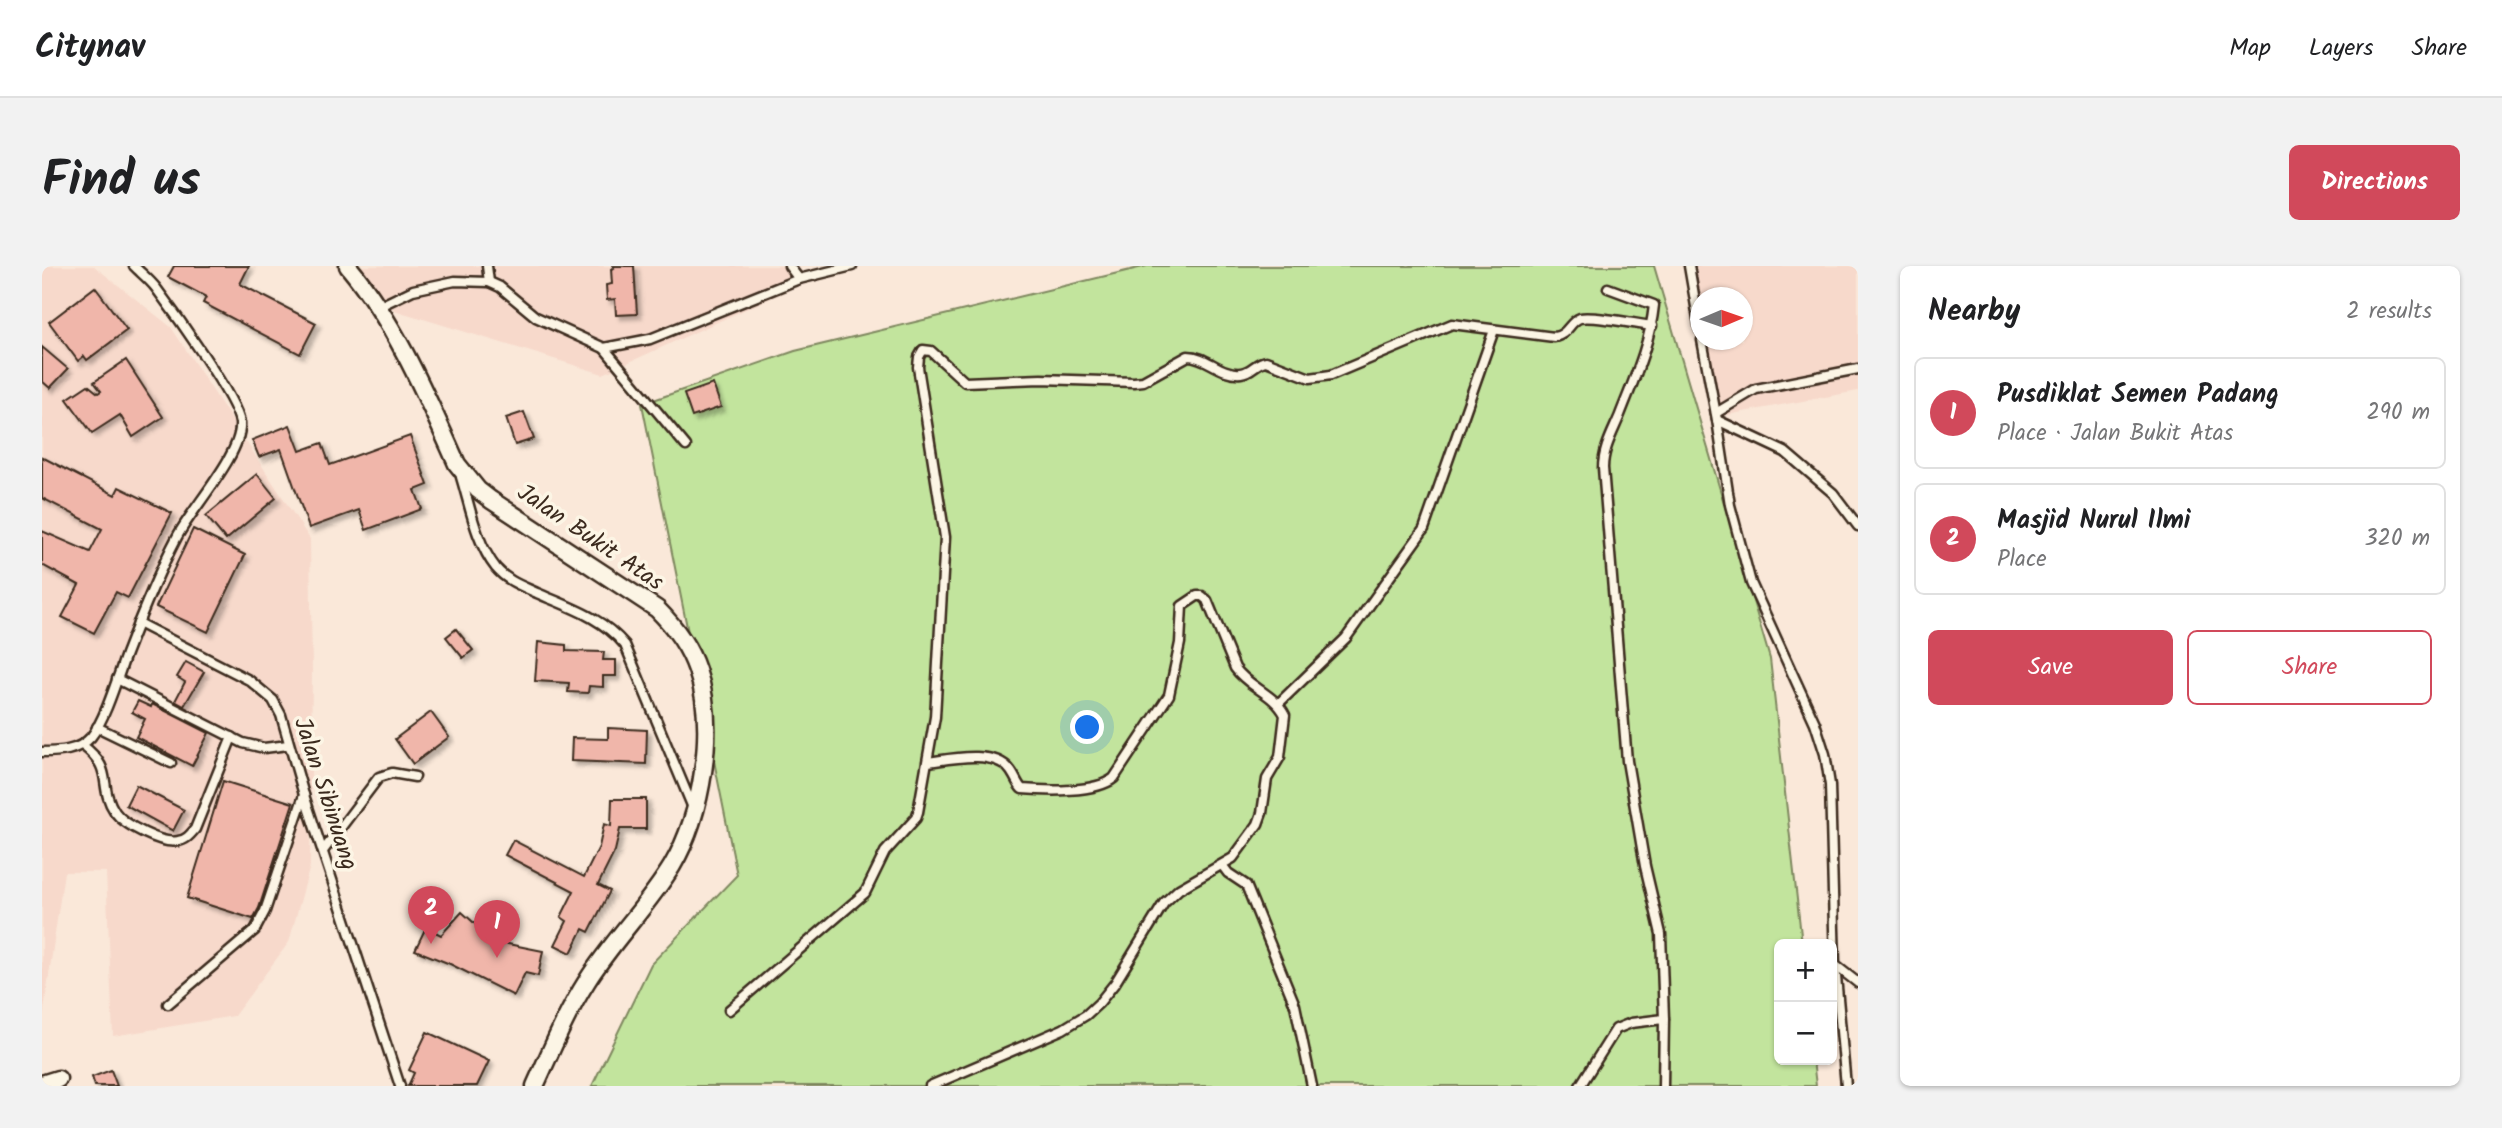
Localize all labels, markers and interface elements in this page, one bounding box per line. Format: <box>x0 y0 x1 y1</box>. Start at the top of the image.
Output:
text: Citynav <box>35 22 145 75</box>
text: Map <box>2229 29 2271 68</box>
text: Layers <box>2309 29 2373 68</box>
text: Share <box>2411 29 2467 68</box>
text: Find us <box>42 143 200 221</box>
button: Directions <box>2289 145 2460 220</box>
north arrow <box>1690 287 1753 350</box>
text: Nearby <box>1928 288 2020 336</box>
text: 2 results <box>2346 294 2432 330</box>
text: Pusdiklat Semen Padang <box>1997 374 2279 416</box>
text: 1 <box>1950 395 1956 431</box>
text: 290 m <box>2366 395 2430 431</box>
text: Place · Jalan Bukit Atas <box>1997 416 2233 452</box>
street label: Jalan Bukit Atas <box>509 474 671 602</box>
text: Masjid Nurul Ilmi <box>1997 500 2191 542</box>
text: 2 <box>1946 521 1960 557</box>
text: 320 m <box>2364 521 2430 557</box>
text: Place <box>1997 542 2047 578</box>
button: Save <box>1928 630 2173 705</box>
button: Share <box>2187 630 2432 705</box>
your location <box>1070 710 1104 744</box>
street label: Jalan Sibinuang <box>282 713 368 875</box>
pin: 2 <box>408 886 454 944</box>
pin: 1 <box>474 900 520 958</box>
map controls <box>1774 939 1837 1065</box>
button: + <box>1774 939 1837 1002</box>
button: − <box>1774 1002 1837 1065</box>

